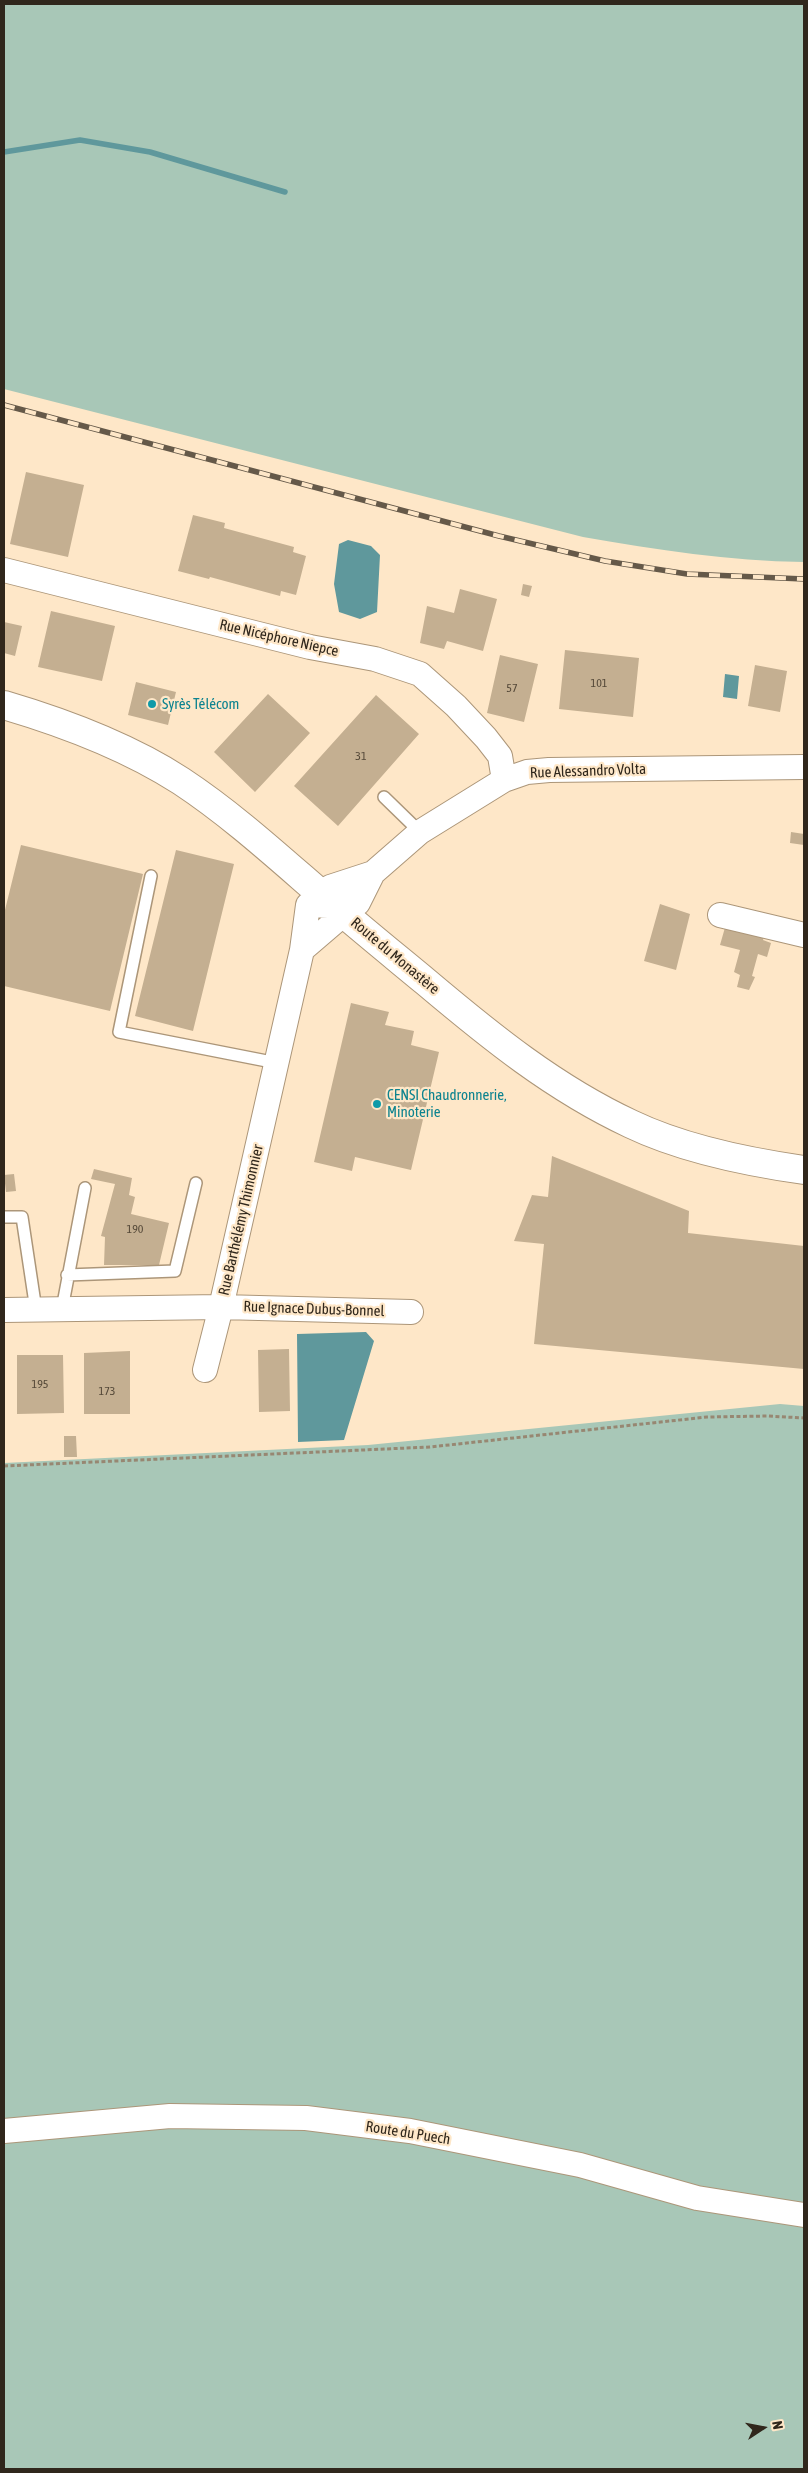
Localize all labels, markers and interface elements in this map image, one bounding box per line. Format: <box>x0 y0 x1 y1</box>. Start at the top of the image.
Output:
street label: Rue Nicéphore Niepce <box>218 616 340 660</box>
house number: 101 <box>591 676 607 690</box>
house number: 57 <box>506 681 518 695</box>
place label: Syrès Télécom <box>162 695 239 713</box>
marker: Syrès Télécom <box>146 698 158 710</box>
house number: 31 <box>355 749 367 763</box>
street label: Rue Alessandro Volta <box>530 760 646 782</box>
street label: Route du Monastère <box>347 914 443 998</box>
place label: CENSI Chaudronnerie, Minoterie <box>387 1086 507 1121</box>
marker: CENSI Chaudronnerie, Minoterie <box>371 1098 383 1110</box>
street label: Rue Barthélémy Thimonnier <box>215 1143 267 1297</box>
house number: 190 <box>127 1222 143 1236</box>
street label: Rue Ignace Dubus-Bonnel <box>243 1298 385 1320</box>
house number: 195 <box>32 1377 48 1391</box>
house number: 173 <box>99 1384 115 1398</box>
street label: Route du Puech <box>364 2117 452 2149</box>
north arrow <box>738 2403 788 2453</box>
text: N <box>769 2420 786 2431</box>

